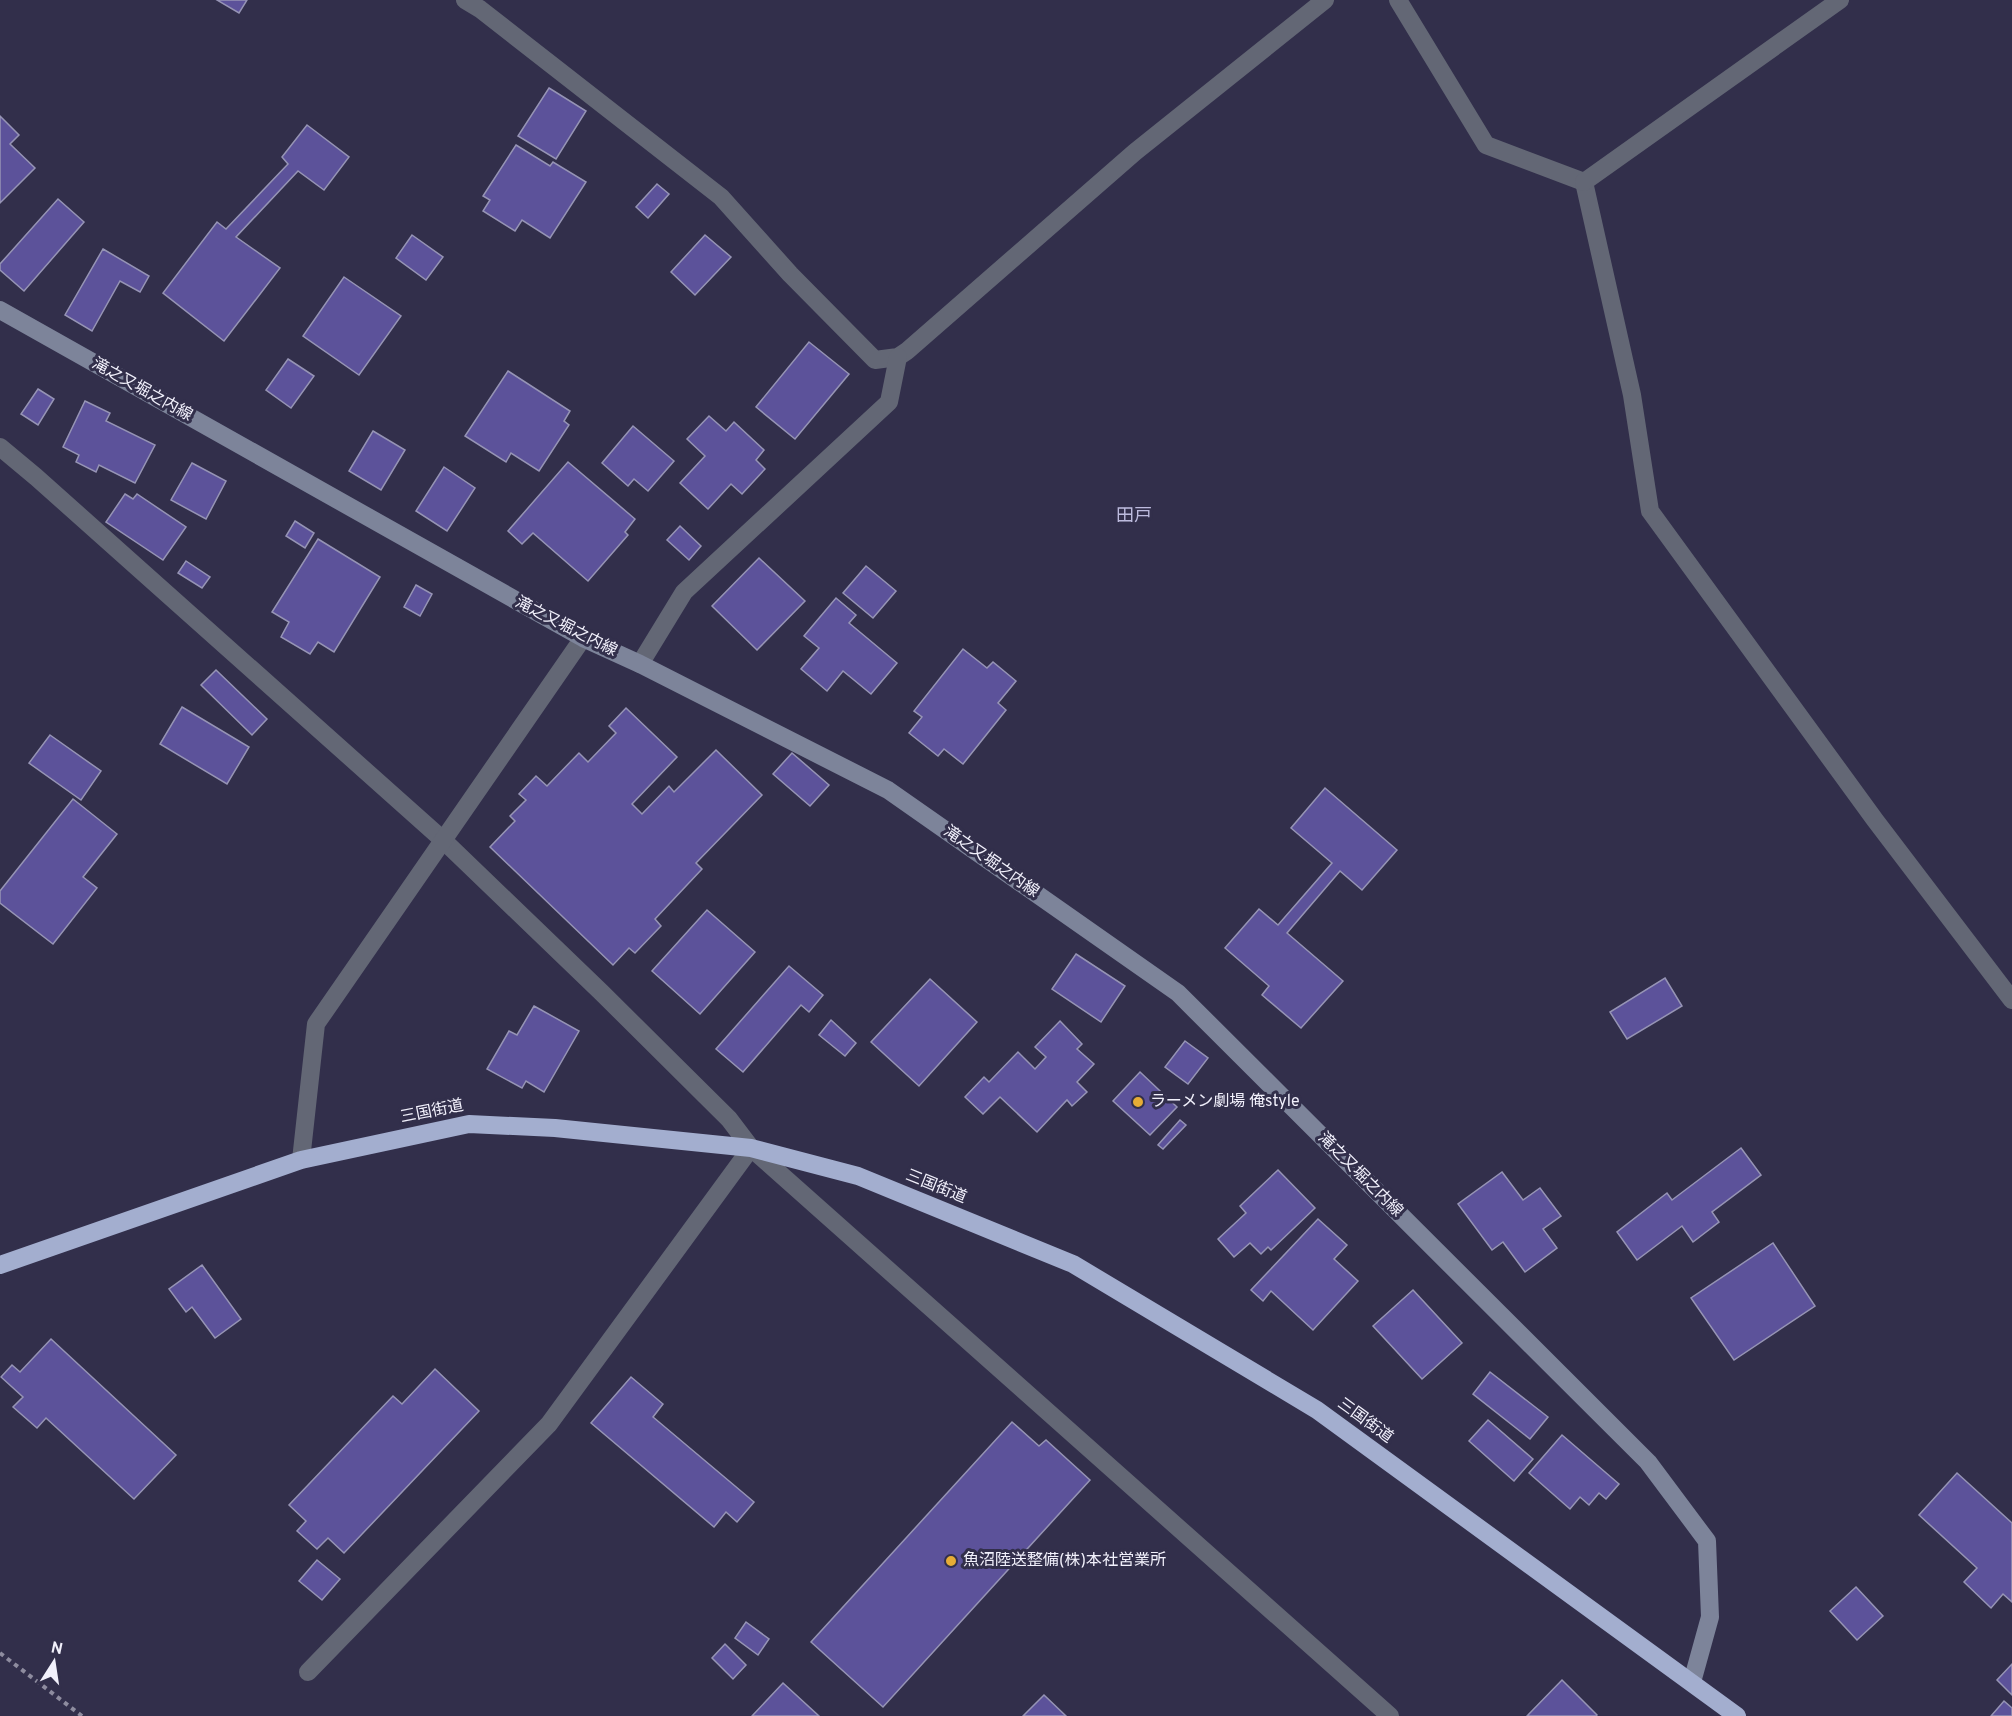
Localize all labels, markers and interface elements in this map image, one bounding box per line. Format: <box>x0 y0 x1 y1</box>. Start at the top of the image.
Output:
street label: 滝之又堀之内線 <box>88 354 196 426</box>
district label: 田戸 <box>1116 505 1152 528</box>
street label: 滝之又堀之内線 <box>512 593 620 661</box>
street label: 滝之又堀之内線 <box>939 822 1043 902</box>
place label: ラーメン劇場 俺style <box>1150 1092 1300 1112</box>
marker: ラーメン劇場 俺style <box>1131 1095 1145 1109</box>
street label: 三国街道 <box>399 1096 465 1128</box>
street label: 滝之又堀之内線 <box>1313 1128 1407 1222</box>
street label: 三国街道 <box>903 1166 969 1208</box>
street label: 三国街道 <box>1333 1394 1397 1448</box>
place label: 魚沼陸送整備(株)本社営業所 <box>963 1550 1166 1571</box>
marker: 魚沼陸送整備(株)本社営業所 <box>944 1554 958 1568</box>
north arrow <box>24 1632 84 1692</box>
text: N <box>49 1638 64 1660</box>

